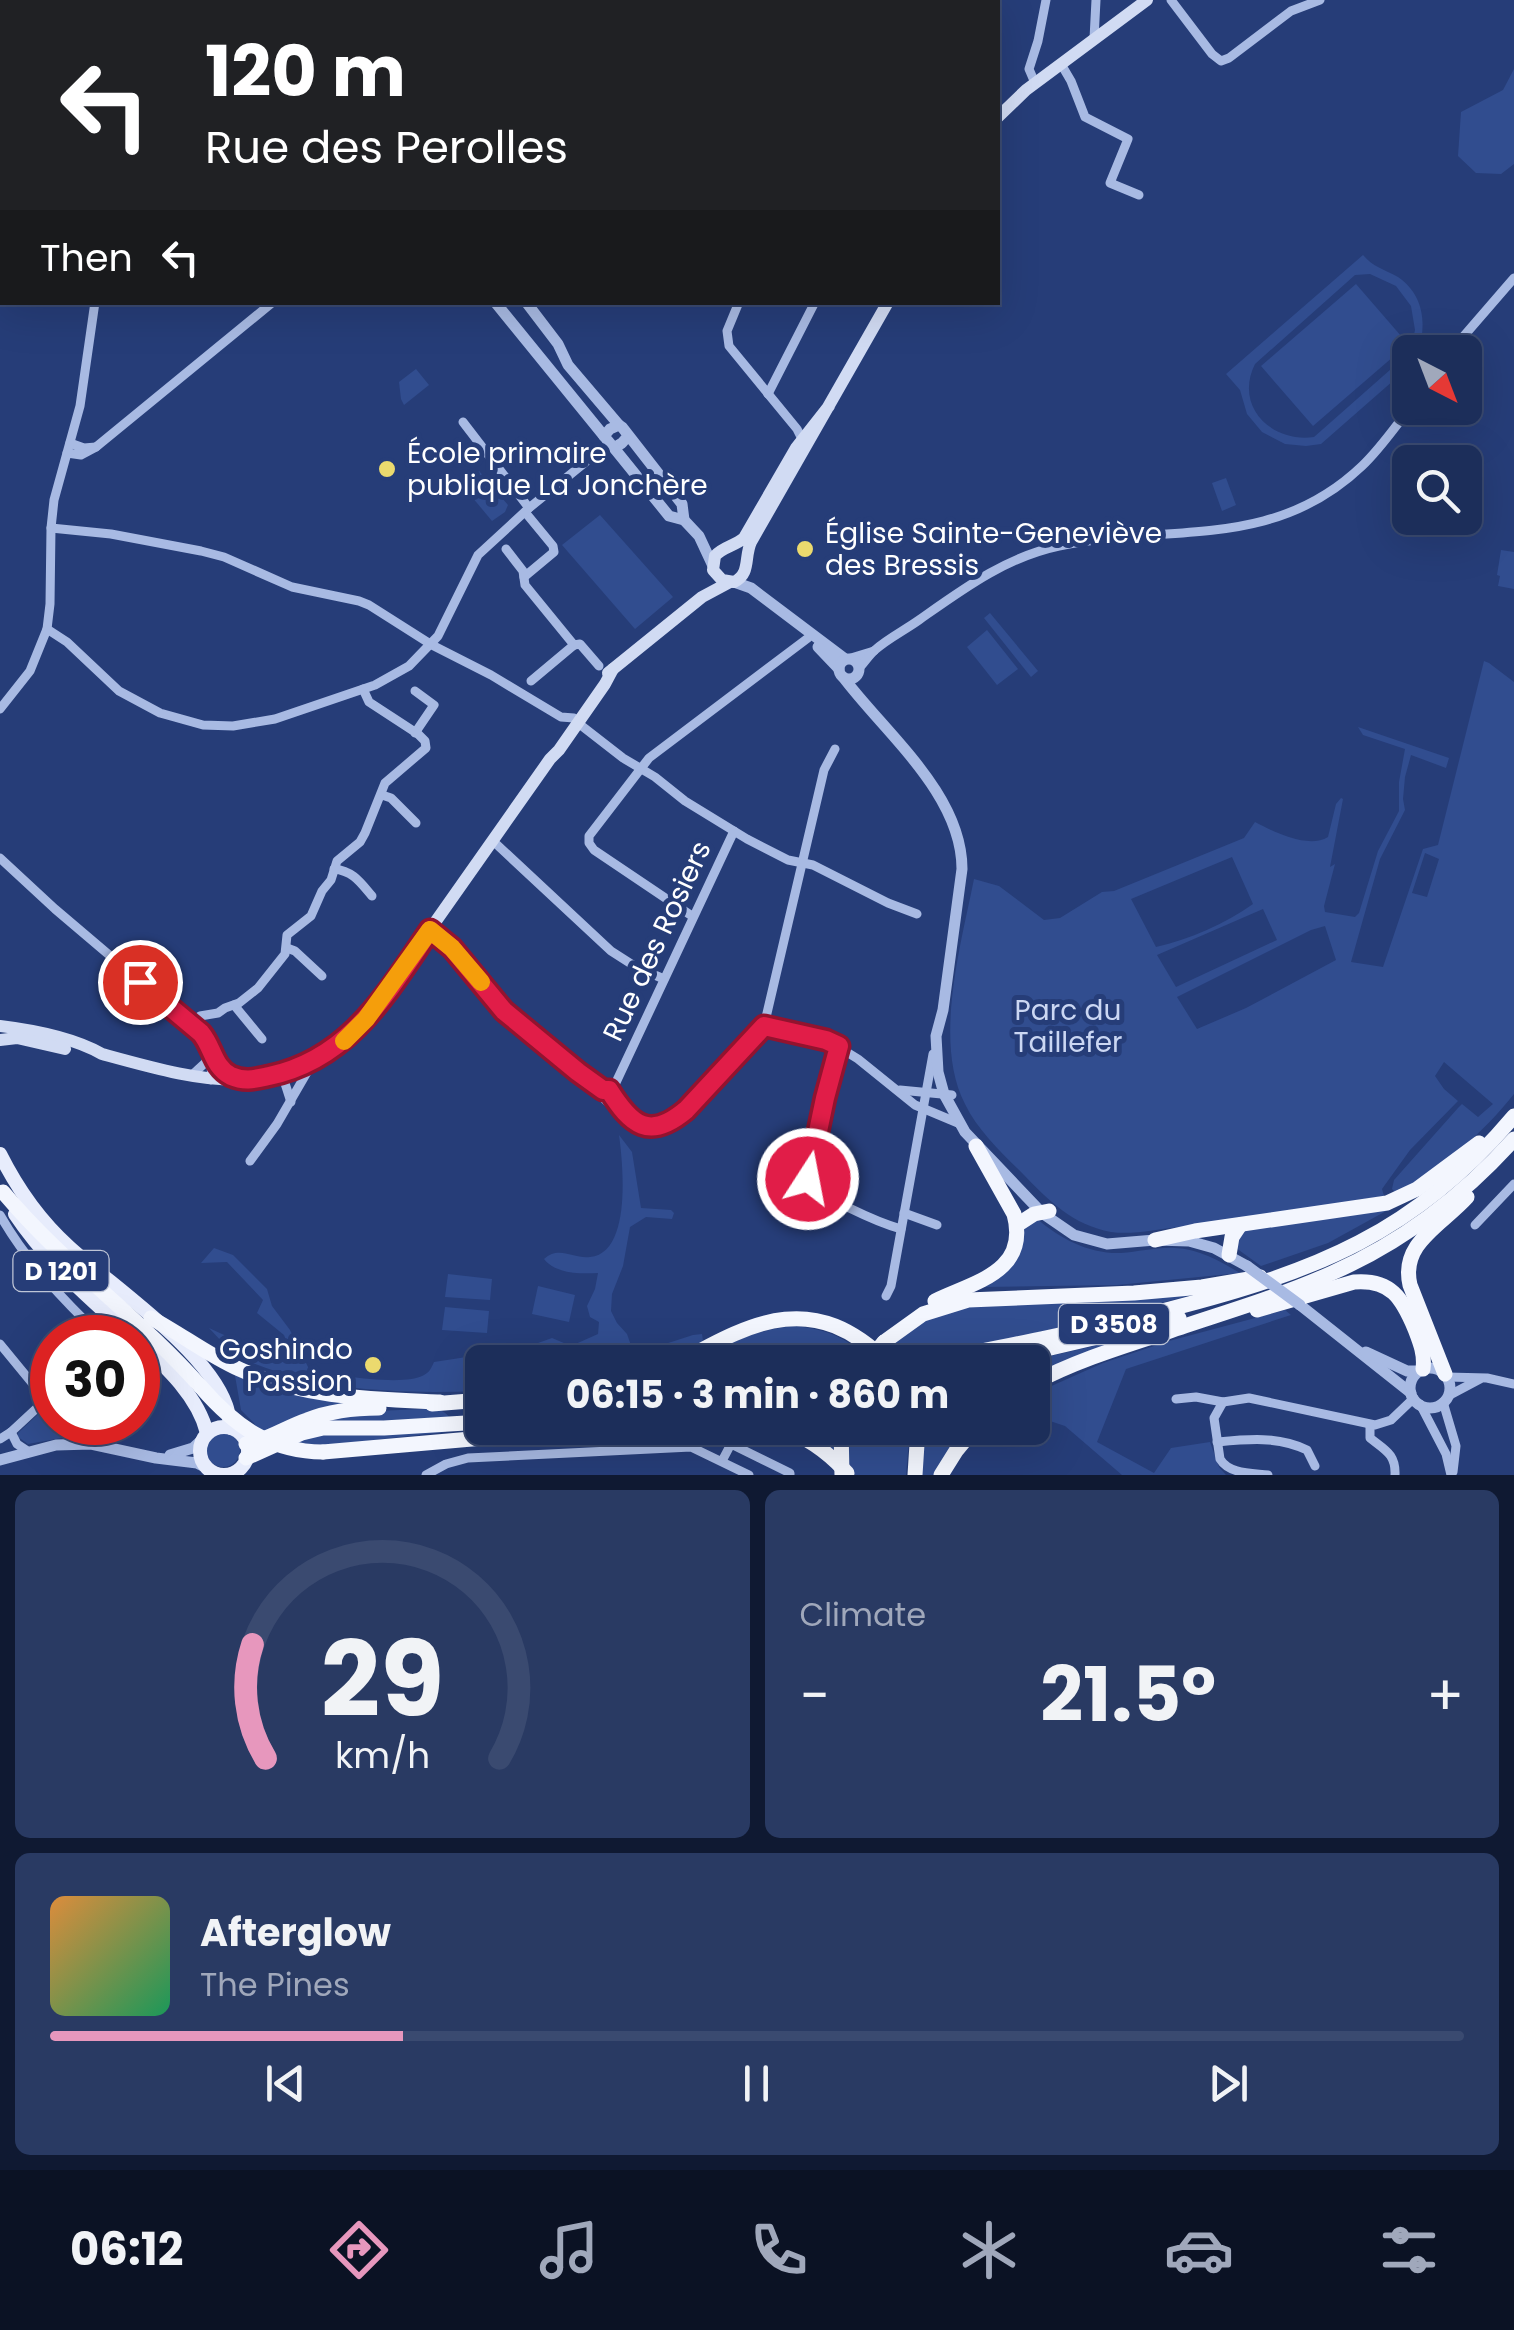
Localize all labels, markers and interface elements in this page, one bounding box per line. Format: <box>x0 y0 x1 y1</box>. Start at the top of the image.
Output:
text: 120 m <box>205 22 406 121</box>
icon: left <box>40 40 170 170</box>
text: Rue des Perolles <box>205 116 568 179</box>
icon: left <box>153 230 208 285</box>
text: Then <box>40 231 133 284</box>
north arrow <box>1392 335 1482 425</box>
map controls <box>1392 335 1482 535</box>
place label: École primaire publique La Jonchère <box>407 434 708 505</box>
button: search <box>1392 445 1482 535</box>
marker: École primaire publique La Jonchère <box>376 458 398 480</box>
place label: Église Sainte-Geneviève des Bressis <box>825 514 1162 585</box>
marker: Église Sainte-Geneviève des Bressis <box>794 538 816 560</box>
street label: Rue des Rosiers <box>593 834 721 1048</box>
pin <box>98 940 183 1025</box>
icon: arrive <box>113 955 168 1010</box>
park label: Parc du Taillefer <box>1013 991 1123 1062</box>
position arrow <box>756 1127 860 1231</box>
road number: D 1201 <box>13 1251 108 1291</box>
road number: D 3508 <box>1059 1304 1169 1344</box>
speed limit sign: 30 <box>30 1315 160 1445</box>
place label: Goshindo Passion <box>219 1330 353 1401</box>
marker: Goshindo Passion <box>362 1354 384 1376</box>
text: 06:15 · 3 min · 860 m <box>566 1368 949 1421</box>
text: Climate <box>800 1592 926 1637</box>
text: 29 <box>321 1607 444 1752</box>
text: 21.5° <box>1040 1642 1216 1747</box>
text: − <box>800 1657 830 1734</box>
text: + <box>1426 1657 1464 1734</box>
text: km/h <box>335 1730 430 1781</box>
text: Afterglow <box>200 1906 391 1959</box>
text: The Pines <box>200 1962 350 2007</box>
icon: previous <box>258 2056 313 2111</box>
icon: pause <box>729 2056 784 2111</box>
icon: next <box>1201 2056 1256 2111</box>
icon: directions <box>324 2215 394 2285</box>
icon: music <box>534 2215 604 2285</box>
icon: phone <box>744 2215 814 2285</box>
icon: climate <box>954 2215 1024 2285</box>
icon: car <box>1164 2215 1234 2285</box>
icon: filters <box>1374 2215 1444 2285</box>
text: 06:12 <box>70 2218 183 2281</box>

